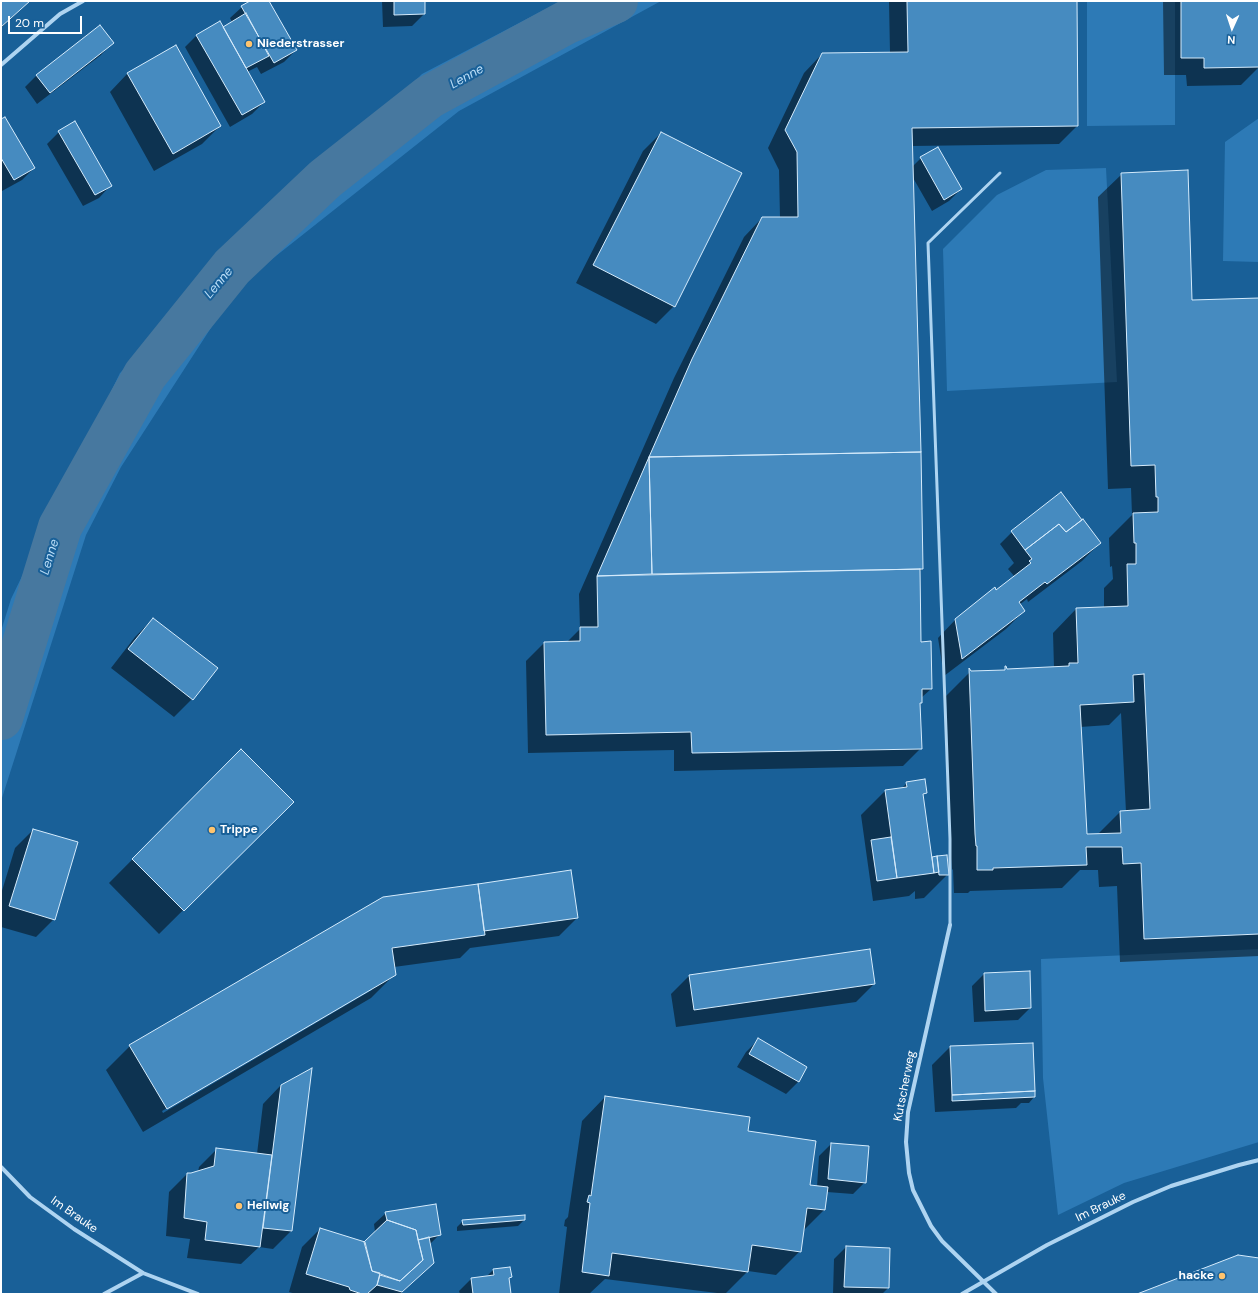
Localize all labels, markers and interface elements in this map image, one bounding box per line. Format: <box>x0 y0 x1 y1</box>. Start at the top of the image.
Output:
scale bar <box>10 8 84 34</box>
north arrow <box>1212 8 1252 48</box>
text: 20 m <box>15 15 44 31</box>
text: N <box>1227 33 1236 47</box>
place label: Niederstrasser <box>257 37 344 51</box>
marker: Niederstrasser <box>244 39 254 49</box>
water label: Lenne <box>447 61 487 93</box>
water label: Lenne <box>201 264 237 302</box>
water label: Lenne <box>37 537 63 577</box>
place label: Trippe <box>220 823 258 837</box>
marker: Trippe <box>207 825 217 835</box>
street label: Kutscherweg <box>891 1049 919 1123</box>
street label: Im Brauke <box>1073 1189 1129 1225</box>
street label: Im Brauke <box>48 1194 100 1236</box>
place label: Hellwig <box>247 1199 289 1213</box>
marker: Hellwig <box>234 1201 244 1211</box>
place label: hacke <box>1179 1269 1214 1283</box>
marker: hacke <box>1217 1271 1227 1281</box>

